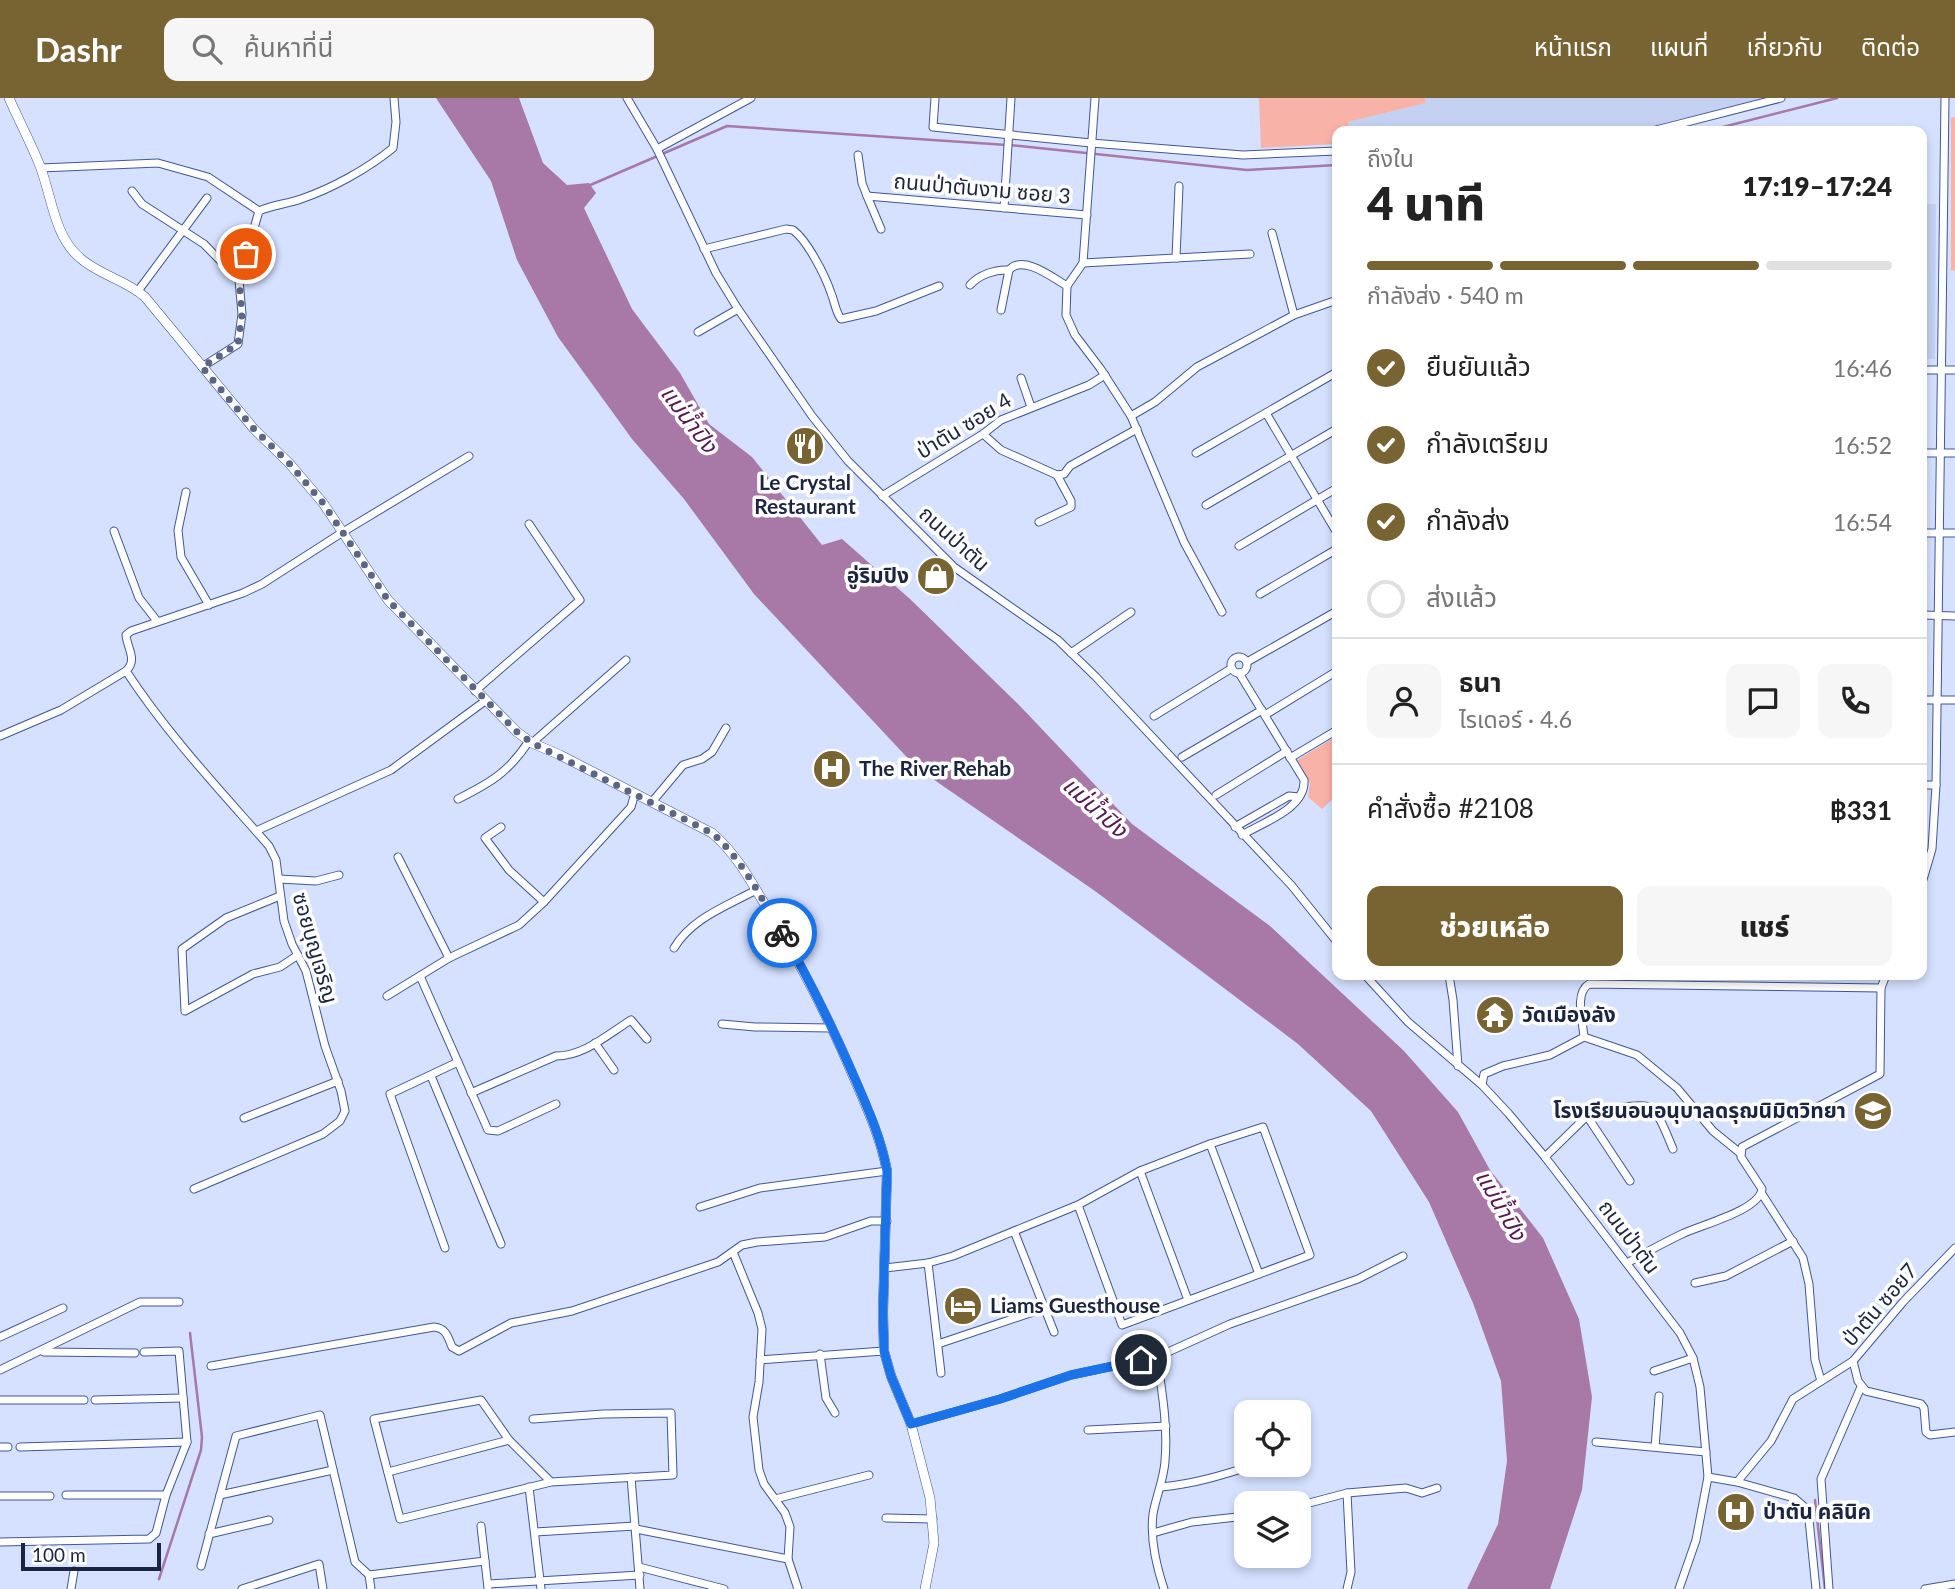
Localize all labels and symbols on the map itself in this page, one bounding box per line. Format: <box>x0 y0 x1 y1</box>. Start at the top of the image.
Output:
street label: ถนนป่าตันงาม ซอย 3 <box>893 167 1072 208</box>
pin <box>216 224 276 284</box>
water label: แม่น้ำปิง <box>655 379 726 459</box>
street label: ป่าตัน ซอย 4 <box>911 387 1015 463</box>
restaurant icon: Le Crystal Restaurant <box>784 425 826 467</box>
place label: Le Crystal Restaurant <box>754 469 856 518</box>
street label: ถนนป่าตัน <box>915 500 995 576</box>
shop icon: อู่ริมปิง <box>915 555 957 597</box>
place label: อู่ริมปิง <box>847 562 909 589</box>
hospital icon: The River Rehab <box>811 748 853 790</box>
place label: The River Rehab <box>859 755 1011 780</box>
water label: แม่น้ำปิง <box>1058 769 1136 843</box>
street label: ซอยบุญเจริญ <box>287 889 344 1006</box>
courier <box>747 898 817 968</box>
temple icon: วัดเมืองลัง <box>1474 994 1516 1036</box>
place label: วัดเมืองลัง <box>1522 1001 1616 1026</box>
school or university icon: โรงเรียนอนอนุบาลดรุฌนิมิตวิทยา <box>1852 1090 1894 1132</box>
place label: โรงเรียนอนอนุบาลดรุฌนิมิตวิทยา <box>1553 1097 1846 1124</box>
water label: แม่น้ำปิง <box>1471 1164 1535 1246</box>
street label: ถนนป่าตัน <box>1594 1194 1666 1278</box>
street label: ป่าตัน ซอย7 <box>1836 1258 1922 1350</box>
hotel icon: Liams Guesthouse <box>942 1285 984 1327</box>
place label: Liams Guesthouse <box>990 1292 1160 1317</box>
pin <box>1111 1330 1171 1390</box>
hospital icon: ป่าตัน คลินิค <box>1715 1491 1757 1533</box>
place label: ป่าตัน คลินิค <box>1763 1498 1871 1523</box>
scale bar <box>21 1540 161 1572</box>

